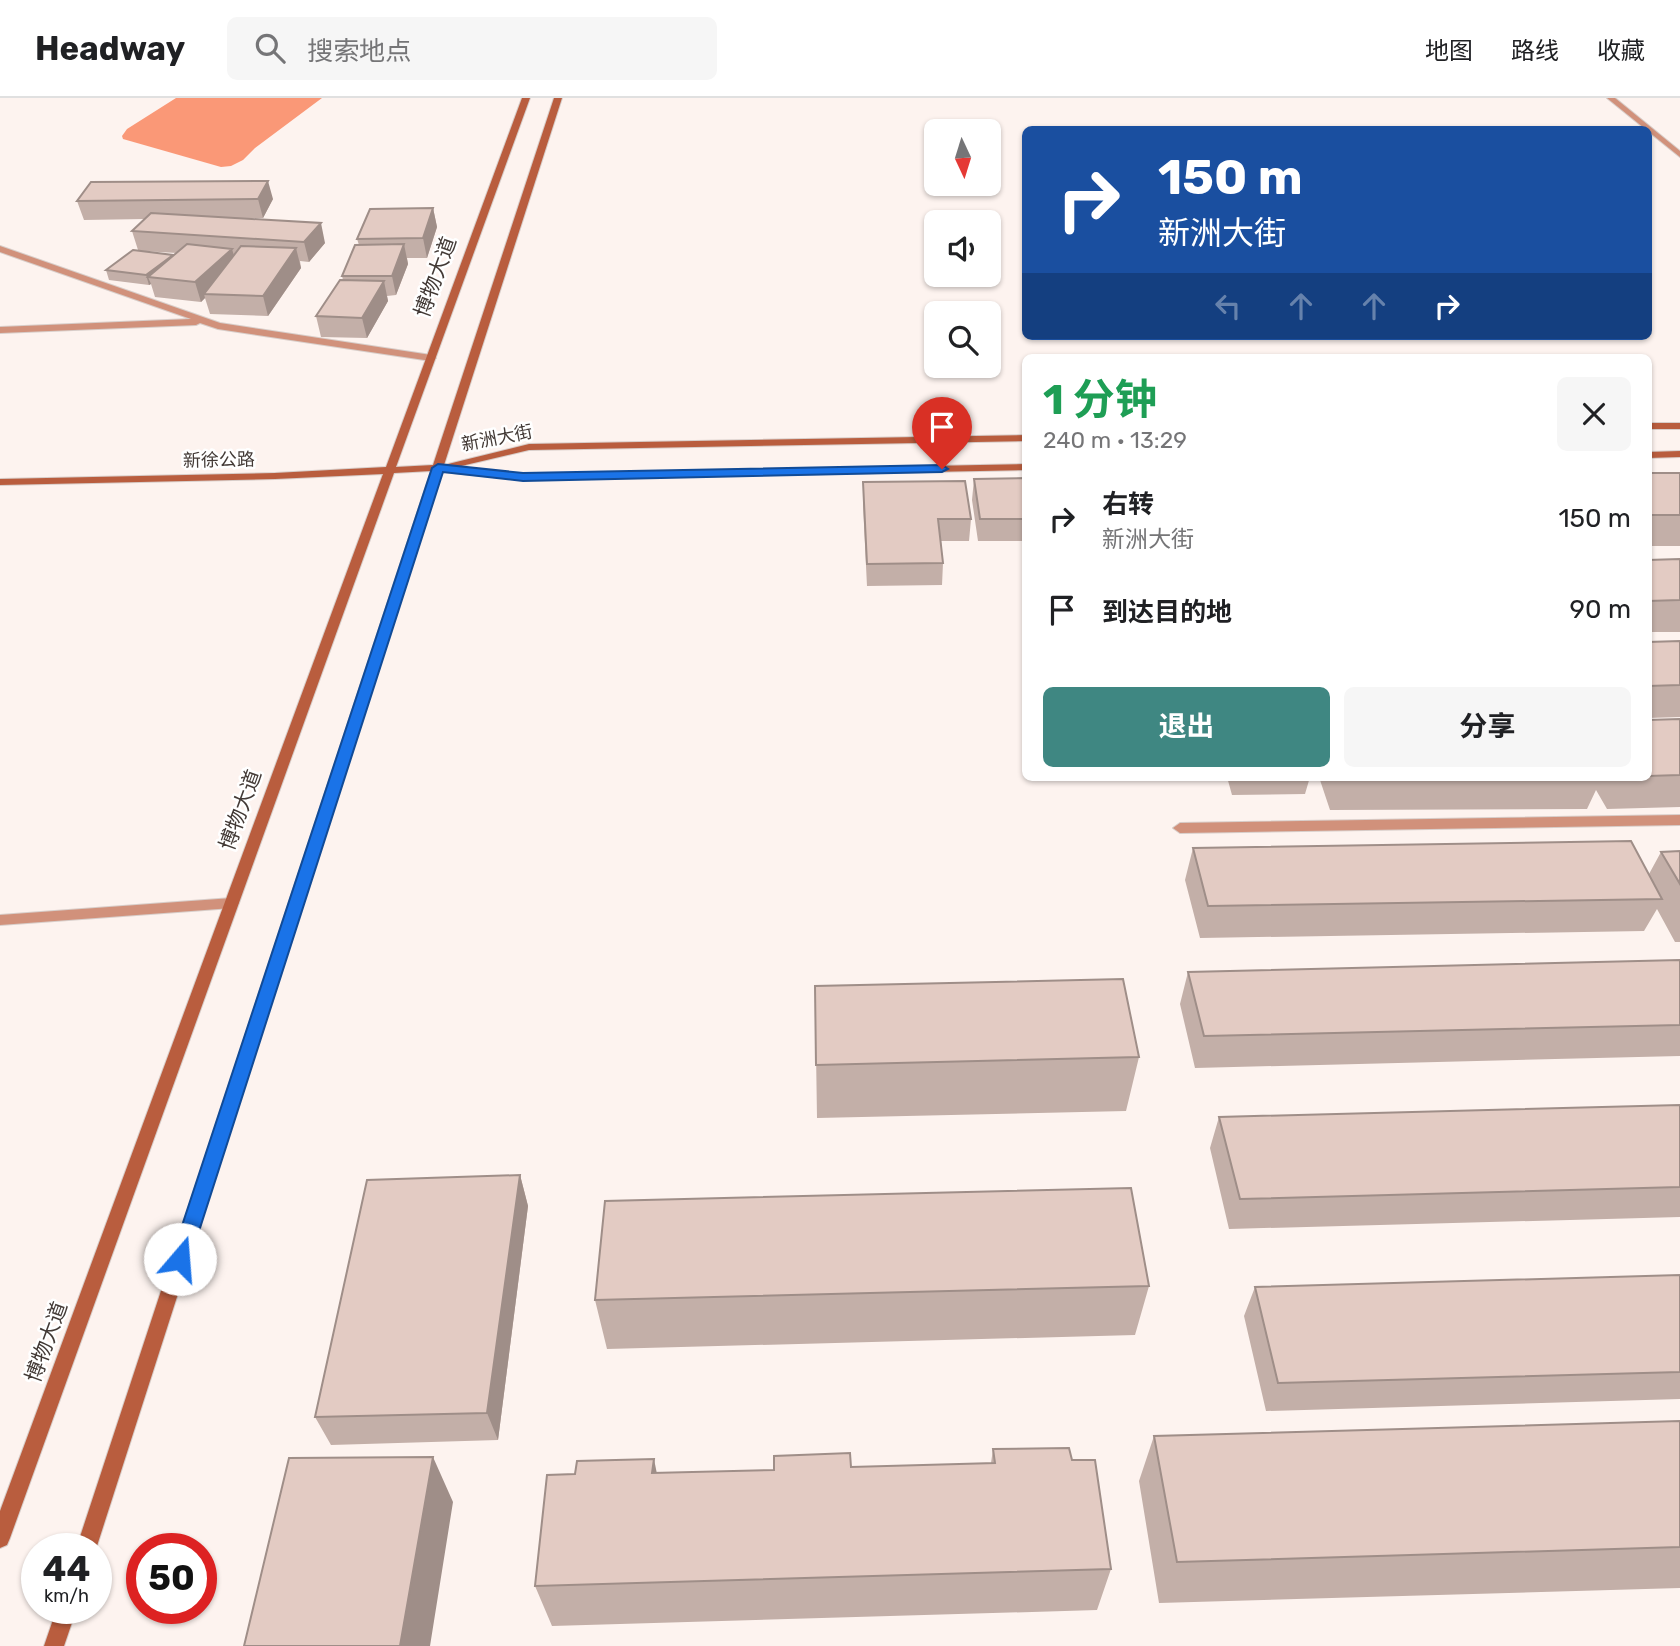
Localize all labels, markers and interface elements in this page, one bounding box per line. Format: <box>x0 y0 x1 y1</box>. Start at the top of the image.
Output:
search box <box>227 17 717 80</box>
text: Headway <box>35 29 185 68</box>
icon: search <box>251 29 289 67</box>
text: 搜索地点 <box>307 36 411 67</box>
text: 地图 <box>1425 37 1473 65</box>
text: 路线 <box>1511 37 1559 65</box>
text: 收藏 <box>1597 37 1645 65</box>
north arrow <box>924 119 1001 196</box>
map controls <box>924 119 1001 378</box>
text: 150 m <box>1158 148 1303 206</box>
icon: right <box>1043 154 1134 245</box>
button: sound <box>924 210 1001 287</box>
text: 新洲大街 <box>1158 214 1286 252</box>
street label: 博物大道 <box>409 233 461 321</box>
icon: left <box>1209 287 1247 325</box>
icon: ahead <box>1282 287 1320 325</box>
icon: ahead <box>1355 287 1393 325</box>
icon: right <box>1428 287 1466 325</box>
button: search <box>924 301 1001 378</box>
text: 1 分钟 <box>1043 375 1157 425</box>
button: close <box>1557 377 1631 451</box>
pin <box>912 397 972 469</box>
icon: arrive <box>923 408 961 446</box>
street label: 新洲大街 <box>460 420 534 456</box>
text: 240 m · 13:29 <box>1043 426 1187 454</box>
street label: 新徐公路 <box>183 448 255 472</box>
text: 右转 <box>1102 489 1154 520</box>
icon: right <box>1043 500 1081 538</box>
text: 150 m <box>1558 503 1631 534</box>
text: 新洲大街 <box>1102 525 1194 553</box>
icon: arrive <box>1043 591 1081 629</box>
text: 90 m <box>1570 594 1631 625</box>
text: 到达目的地 <box>1102 597 1232 628</box>
button: 退出 <box>1043 687 1330 767</box>
button: 分享 <box>1344 687 1631 767</box>
street label: 博物大道 <box>214 766 266 854</box>
position arrow <box>143 1222 217 1296</box>
street label: 博物大道 <box>20 1298 72 1386</box>
speed limit sign: 50 <box>126 1533 217 1624</box>
text: 44 <box>43 1548 90 1590</box>
text: km/h <box>44 1585 89 1607</box>

